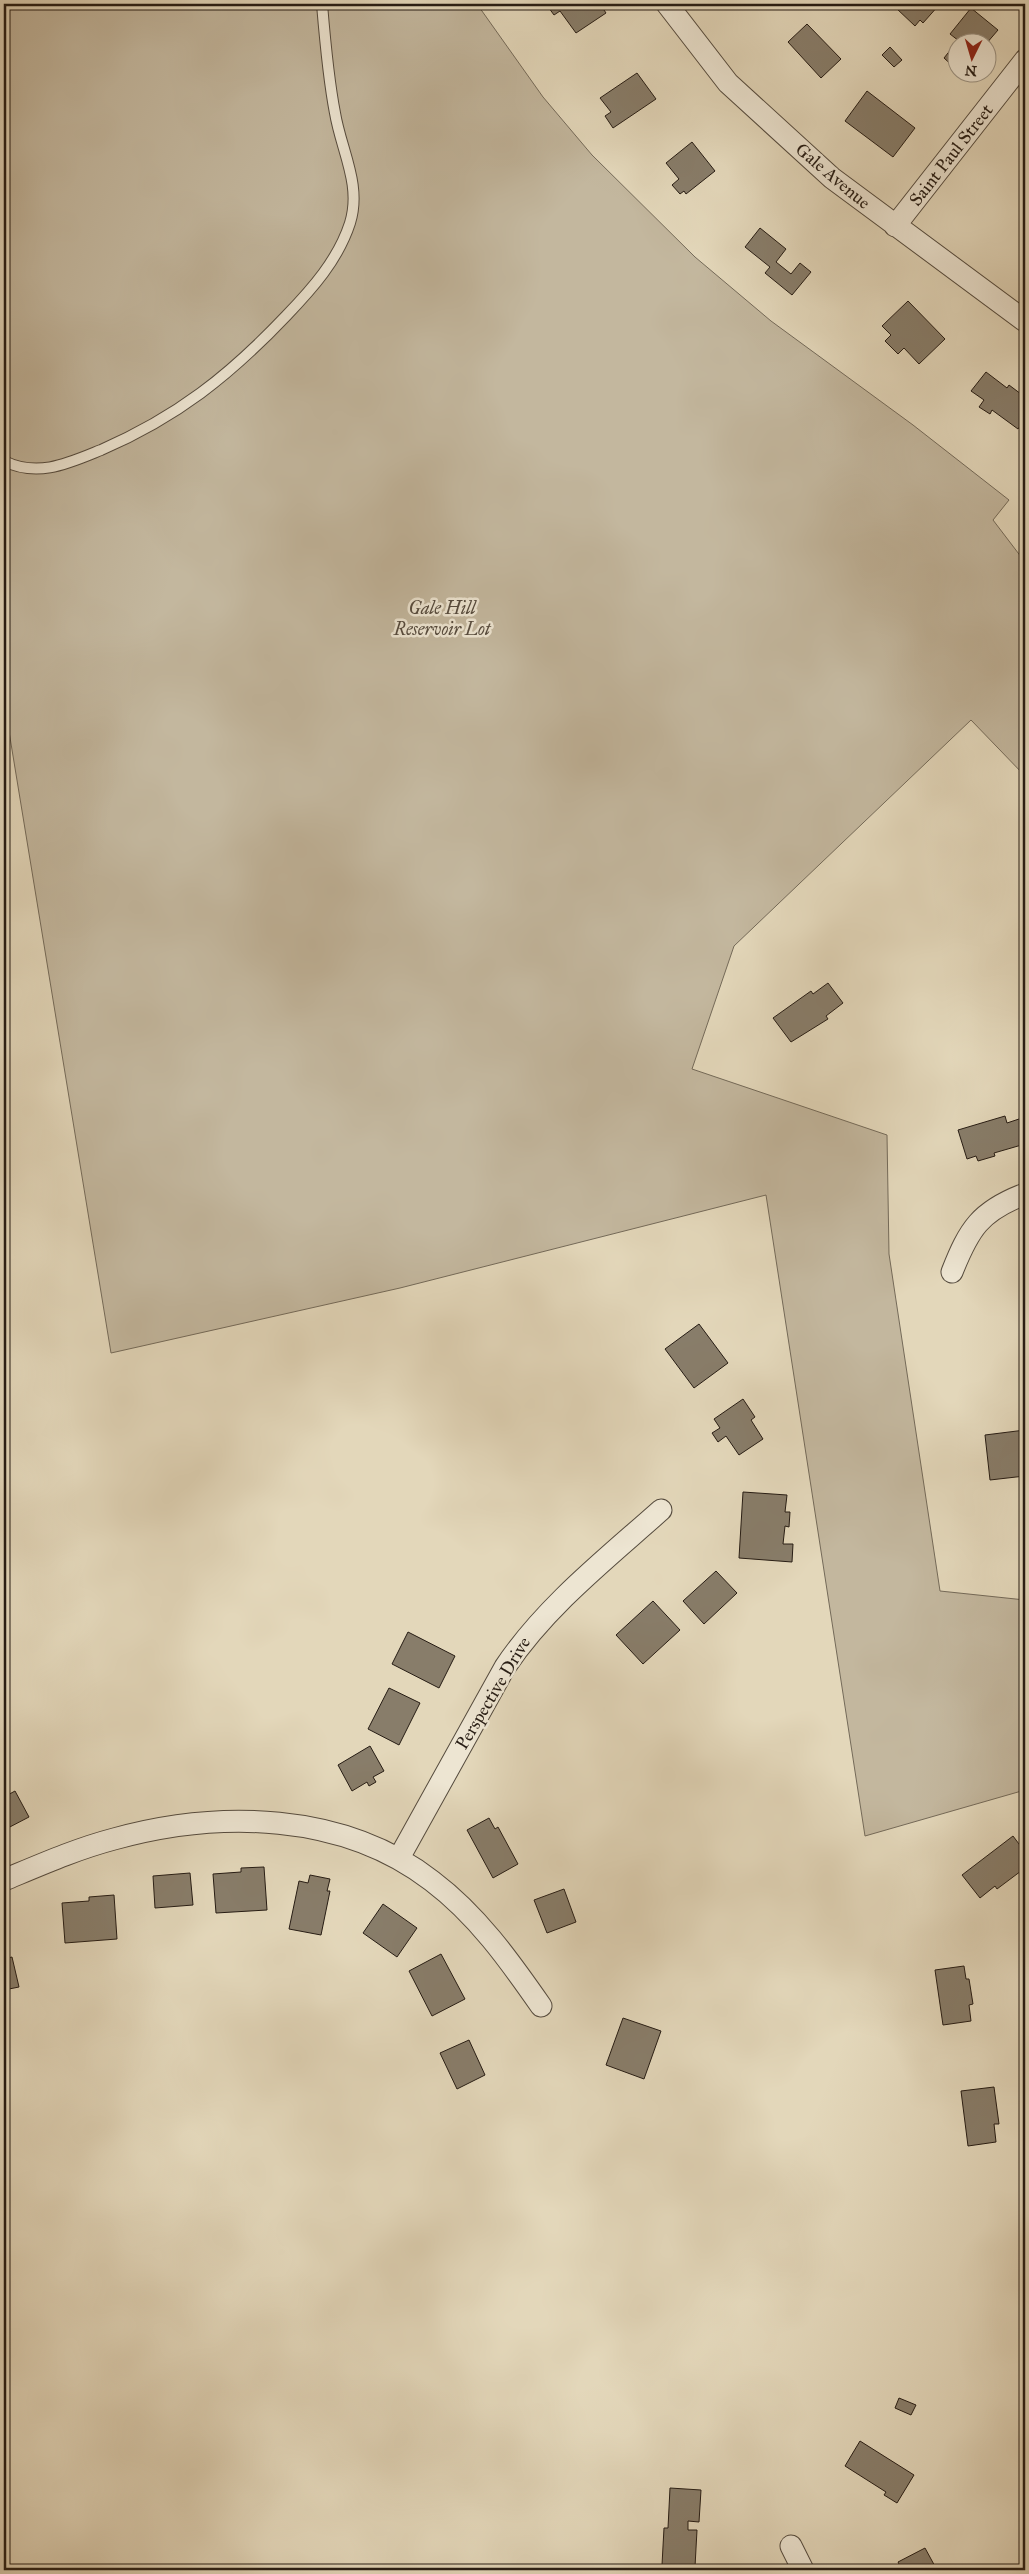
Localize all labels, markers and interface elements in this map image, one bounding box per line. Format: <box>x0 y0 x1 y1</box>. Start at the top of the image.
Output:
north arrow <box>946 32 996 82</box>
text: N <box>964 61 978 79</box>
street label: Saint Paul Street <box>904 99 998 210</box>
street label: Gale Avenue <box>791 138 875 214</box>
park label: Gale Hill Reservoir Lot <box>393 597 492 640</box>
street label: Perspective Drive <box>451 1633 535 1753</box>

